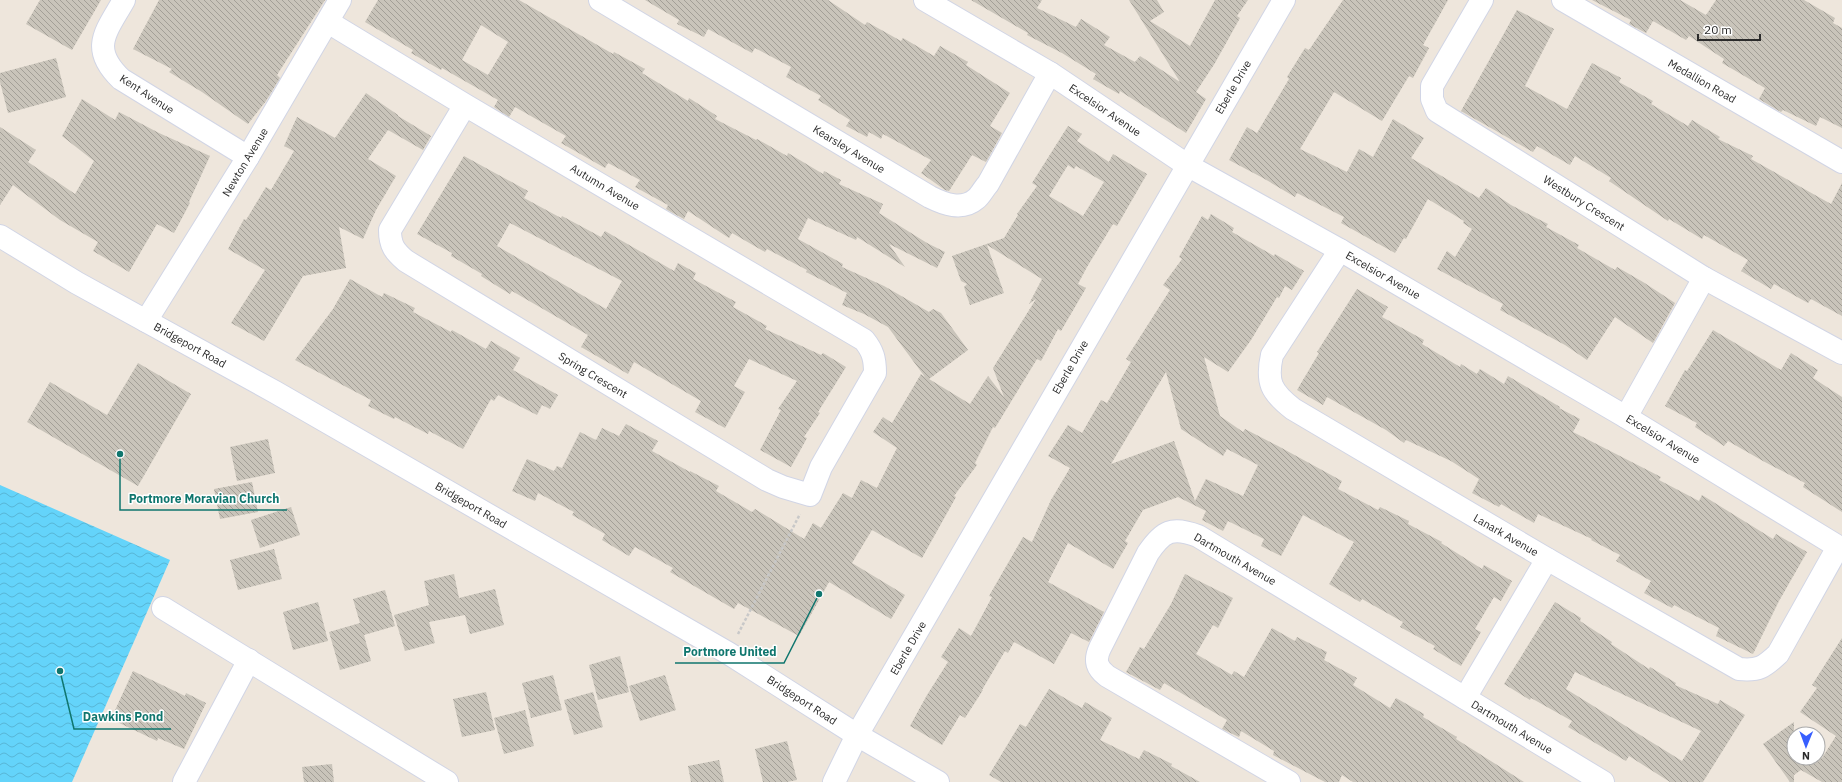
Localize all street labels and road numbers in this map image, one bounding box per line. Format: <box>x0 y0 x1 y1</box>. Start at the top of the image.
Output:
street label: Medallion Road <box>1666 56 1738 106</box>
street label: Eberle Drive <box>1212 58 1254 116</box>
street label: Kent Avenue <box>117 71 177 117</box>
street label: Excelsior Avenue <box>1066 81 1144 139</box>
street label: Kearsley Avenue <box>810 122 888 176</box>
street label: Newton Avenue <box>219 125 271 199</box>
street label: Autumn Avenue <box>568 161 642 213</box>
street label: Westbury Crescent <box>1541 172 1627 234</box>
street label: Excelsior Avenue <box>1343 248 1423 302</box>
street label: Bridgeport Road <box>151 319 229 371</box>
street label: Eberle Drive <box>1049 338 1091 396</box>
street label: Spring Crescent <box>556 349 630 401</box>
street label: Excelsior Avenue <box>1623 411 1703 467</box>
street label: Bridgeport Road <box>433 479 509 531</box>
street label: Lanark Avenue <box>1471 511 1541 559</box>
street label: Dartmouth Avenue <box>1191 530 1279 588</box>
street label: Eberle Drive <box>887 619 929 677</box>
street label: Bridgeport Road <box>764 672 840 728</box>
street label: Dartmouth Avenue <box>1469 697 1555 757</box>

